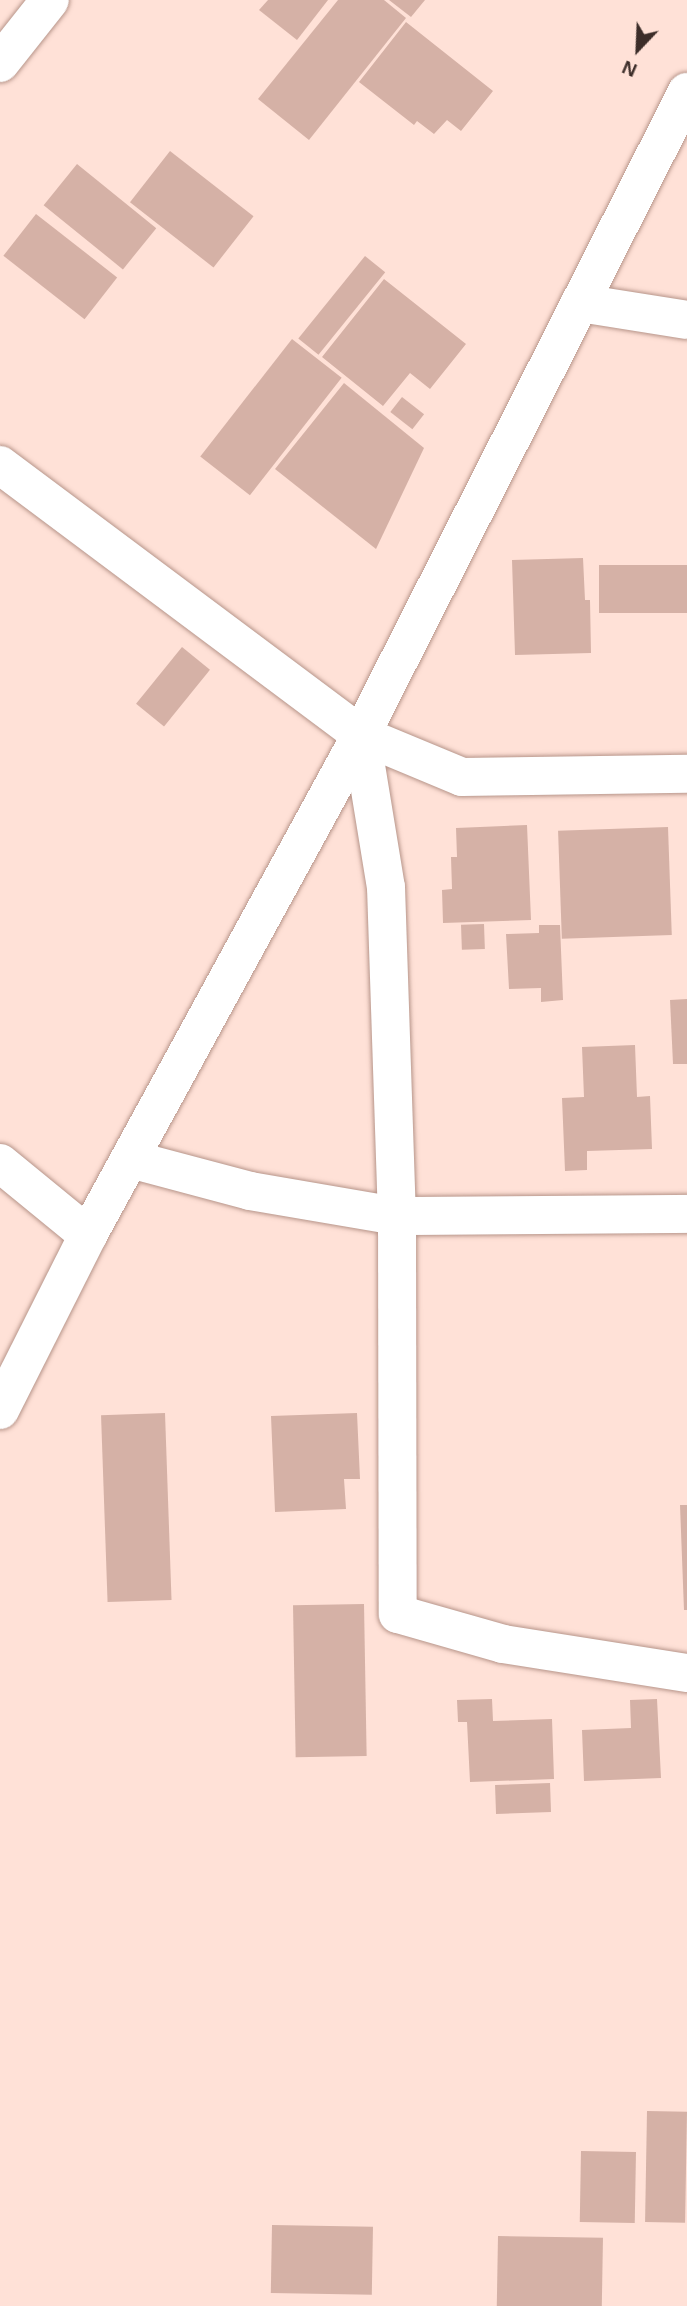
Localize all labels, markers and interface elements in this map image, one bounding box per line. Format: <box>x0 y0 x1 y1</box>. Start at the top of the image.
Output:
north arrow <box>603 14 673 84</box>
text: N <box>619 56 640 81</box>

